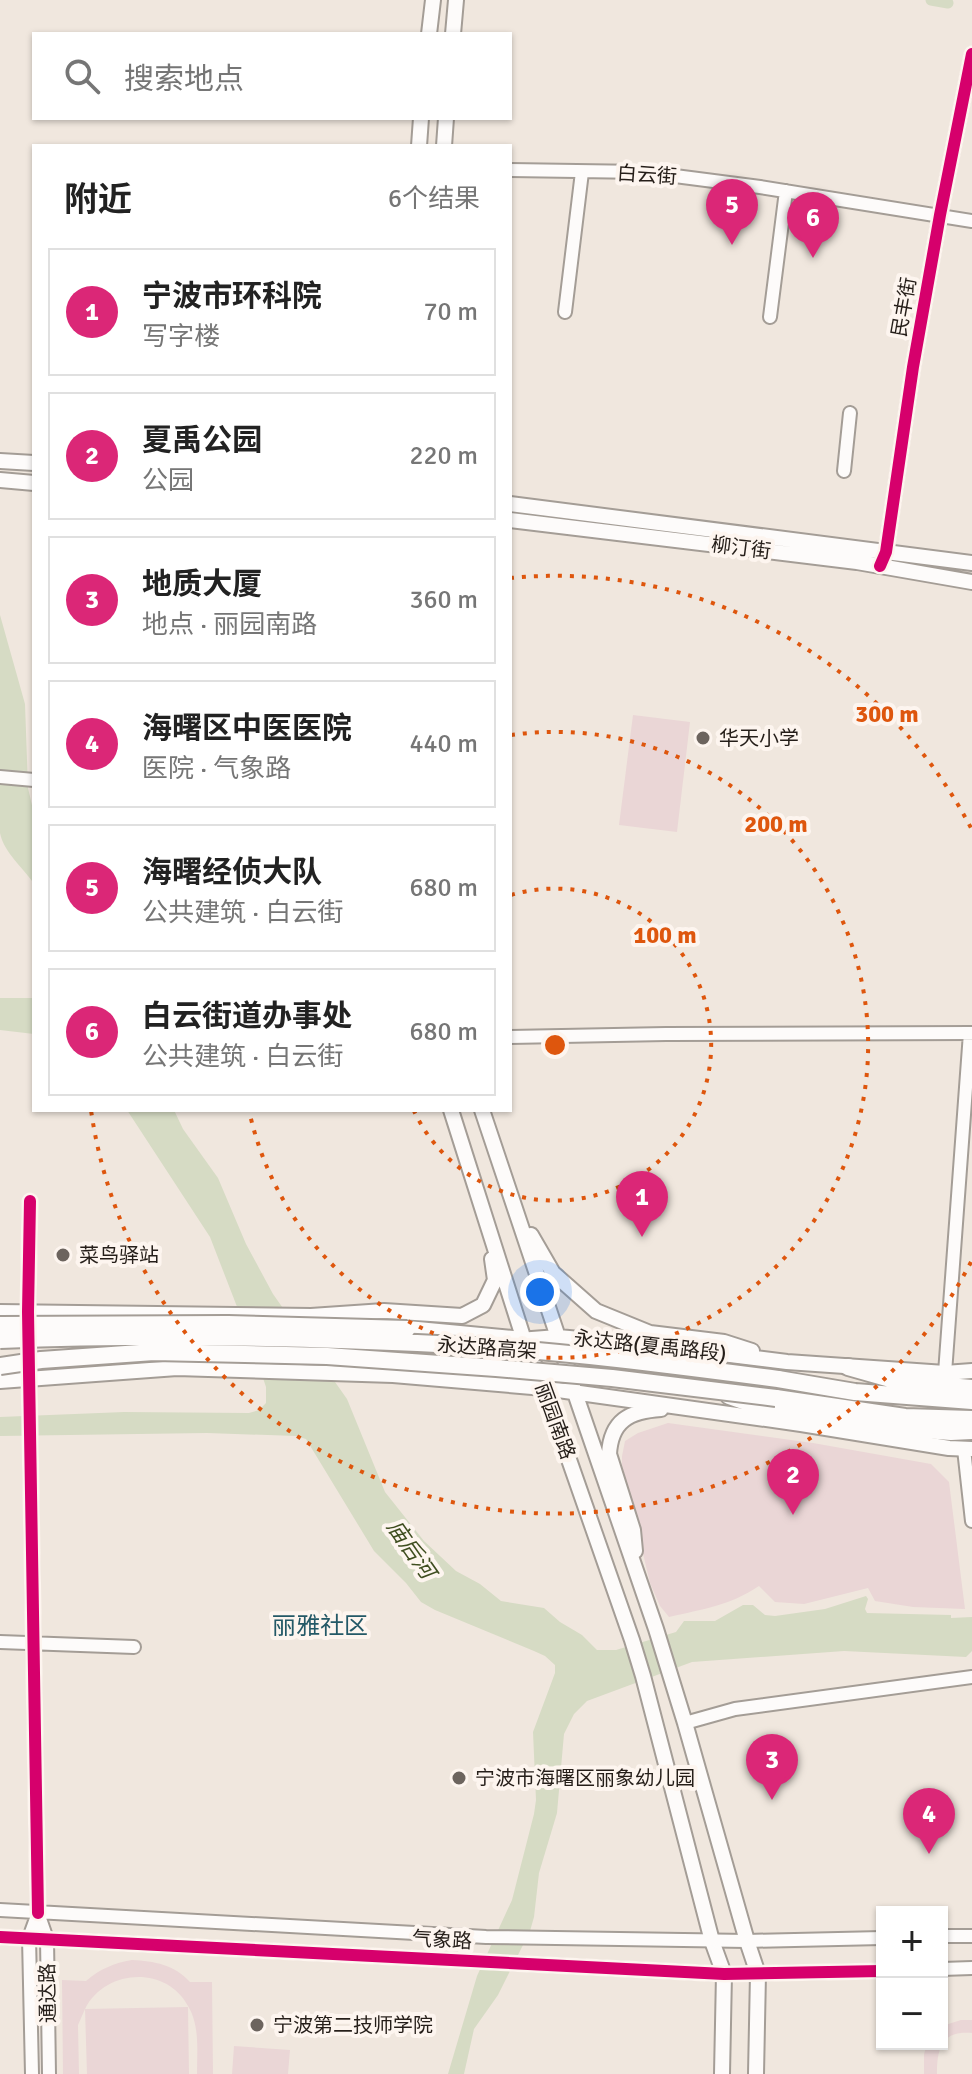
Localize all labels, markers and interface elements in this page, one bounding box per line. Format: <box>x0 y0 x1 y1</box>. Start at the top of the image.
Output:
search box <box>32 32 512 120</box>
icon: search <box>60 54 104 98</box>
text: 搜索地点 <box>124 61 244 98</box>
street label: 白云街 <box>616 160 678 190</box>
text: 附近 <box>64 179 132 221</box>
pin: 5 <box>706 179 758 245</box>
text: 6个结果 <box>388 183 480 215</box>
pin: 6 <box>787 192 839 258</box>
street label: 民丰街 <box>886 275 922 339</box>
text: 宁波市环科院 <box>142 278 322 315</box>
text: 1 <box>85 296 99 328</box>
text: 70 m <box>423 296 478 328</box>
text: 写字楼 <box>142 321 220 353</box>
text: 夏禹公园 <box>142 422 262 459</box>
text: 2 <box>85 440 99 472</box>
text: 220 m <box>409 440 478 472</box>
text: 公园 <box>142 465 194 497</box>
street label: 柳汀街 <box>710 532 772 564</box>
text: 地质大厦 <box>142 566 262 603</box>
text: 3 <box>85 584 99 616</box>
text: 360 m <box>409 584 478 616</box>
text: 地点 · 丽园南路 <box>142 609 317 641</box>
text: 300 m <box>855 699 919 729</box>
text: 海曙区中医医院 <box>142 710 352 747</box>
place label: 华天小学 <box>719 726 799 751</box>
text: 4 <box>85 728 99 760</box>
text: 440 m <box>409 728 478 760</box>
marker: 华天小学 <box>694 729 712 747</box>
text: 医院 · 气象路 <box>142 753 291 785</box>
text: 200 m <box>744 809 808 839</box>
text: 海曙经侦大队 <box>142 854 322 891</box>
text: 5 <box>85 872 99 904</box>
text: 680 m <box>409 872 478 904</box>
text: 公共建筑 · 白云街 <box>142 897 343 929</box>
text: 100 m <box>633 920 697 950</box>
text: 白云街道办事处 <box>142 998 352 1035</box>
text: 6 <box>85 1016 99 1048</box>
text: 680 m <box>409 1016 478 1048</box>
centre of rings <box>541 1031 569 1059</box>
text: 公共建筑 · 白云街 <box>142 1041 343 1073</box>
pin: 1 <box>616 1171 668 1237</box>
place label: 菜鸟驿站 <box>79 1243 159 1268</box>
marker: 菜鸟驿站 <box>54 1246 72 1264</box>
your location <box>520 1272 560 1312</box>
street label: 永达路(夏禹路段) <box>572 1326 728 1366</box>
street label: 永达路高架 <box>436 1332 538 1364</box>
street label: 丽园南路 <box>530 1379 580 1463</box>
pin: 2 <box>767 1449 819 1515</box>
water label: 庙后河 <box>381 1514 443 1587</box>
district label: 丽雅社区 <box>272 1611 368 1641</box>
pin: 3 <box>746 1734 798 1800</box>
place label: 宁波市海曙区丽象幼儿园 <box>475 1766 695 1791</box>
marker: 宁波市海曙区丽象幼儿园 <box>450 1769 468 1787</box>
pin: 4 <box>903 1788 955 1854</box>
map controls <box>876 1906 948 2050</box>
button: + <box>876 1906 948 1978</box>
street label: 气象路 <box>411 1926 473 1954</box>
street label: 通达路 <box>35 1963 61 2023</box>
button: − <box>876 1978 948 2050</box>
place label: 宁波第二技师学院 <box>273 2013 433 2038</box>
marker: 宁波第二技师学院 <box>248 2016 266 2034</box>

